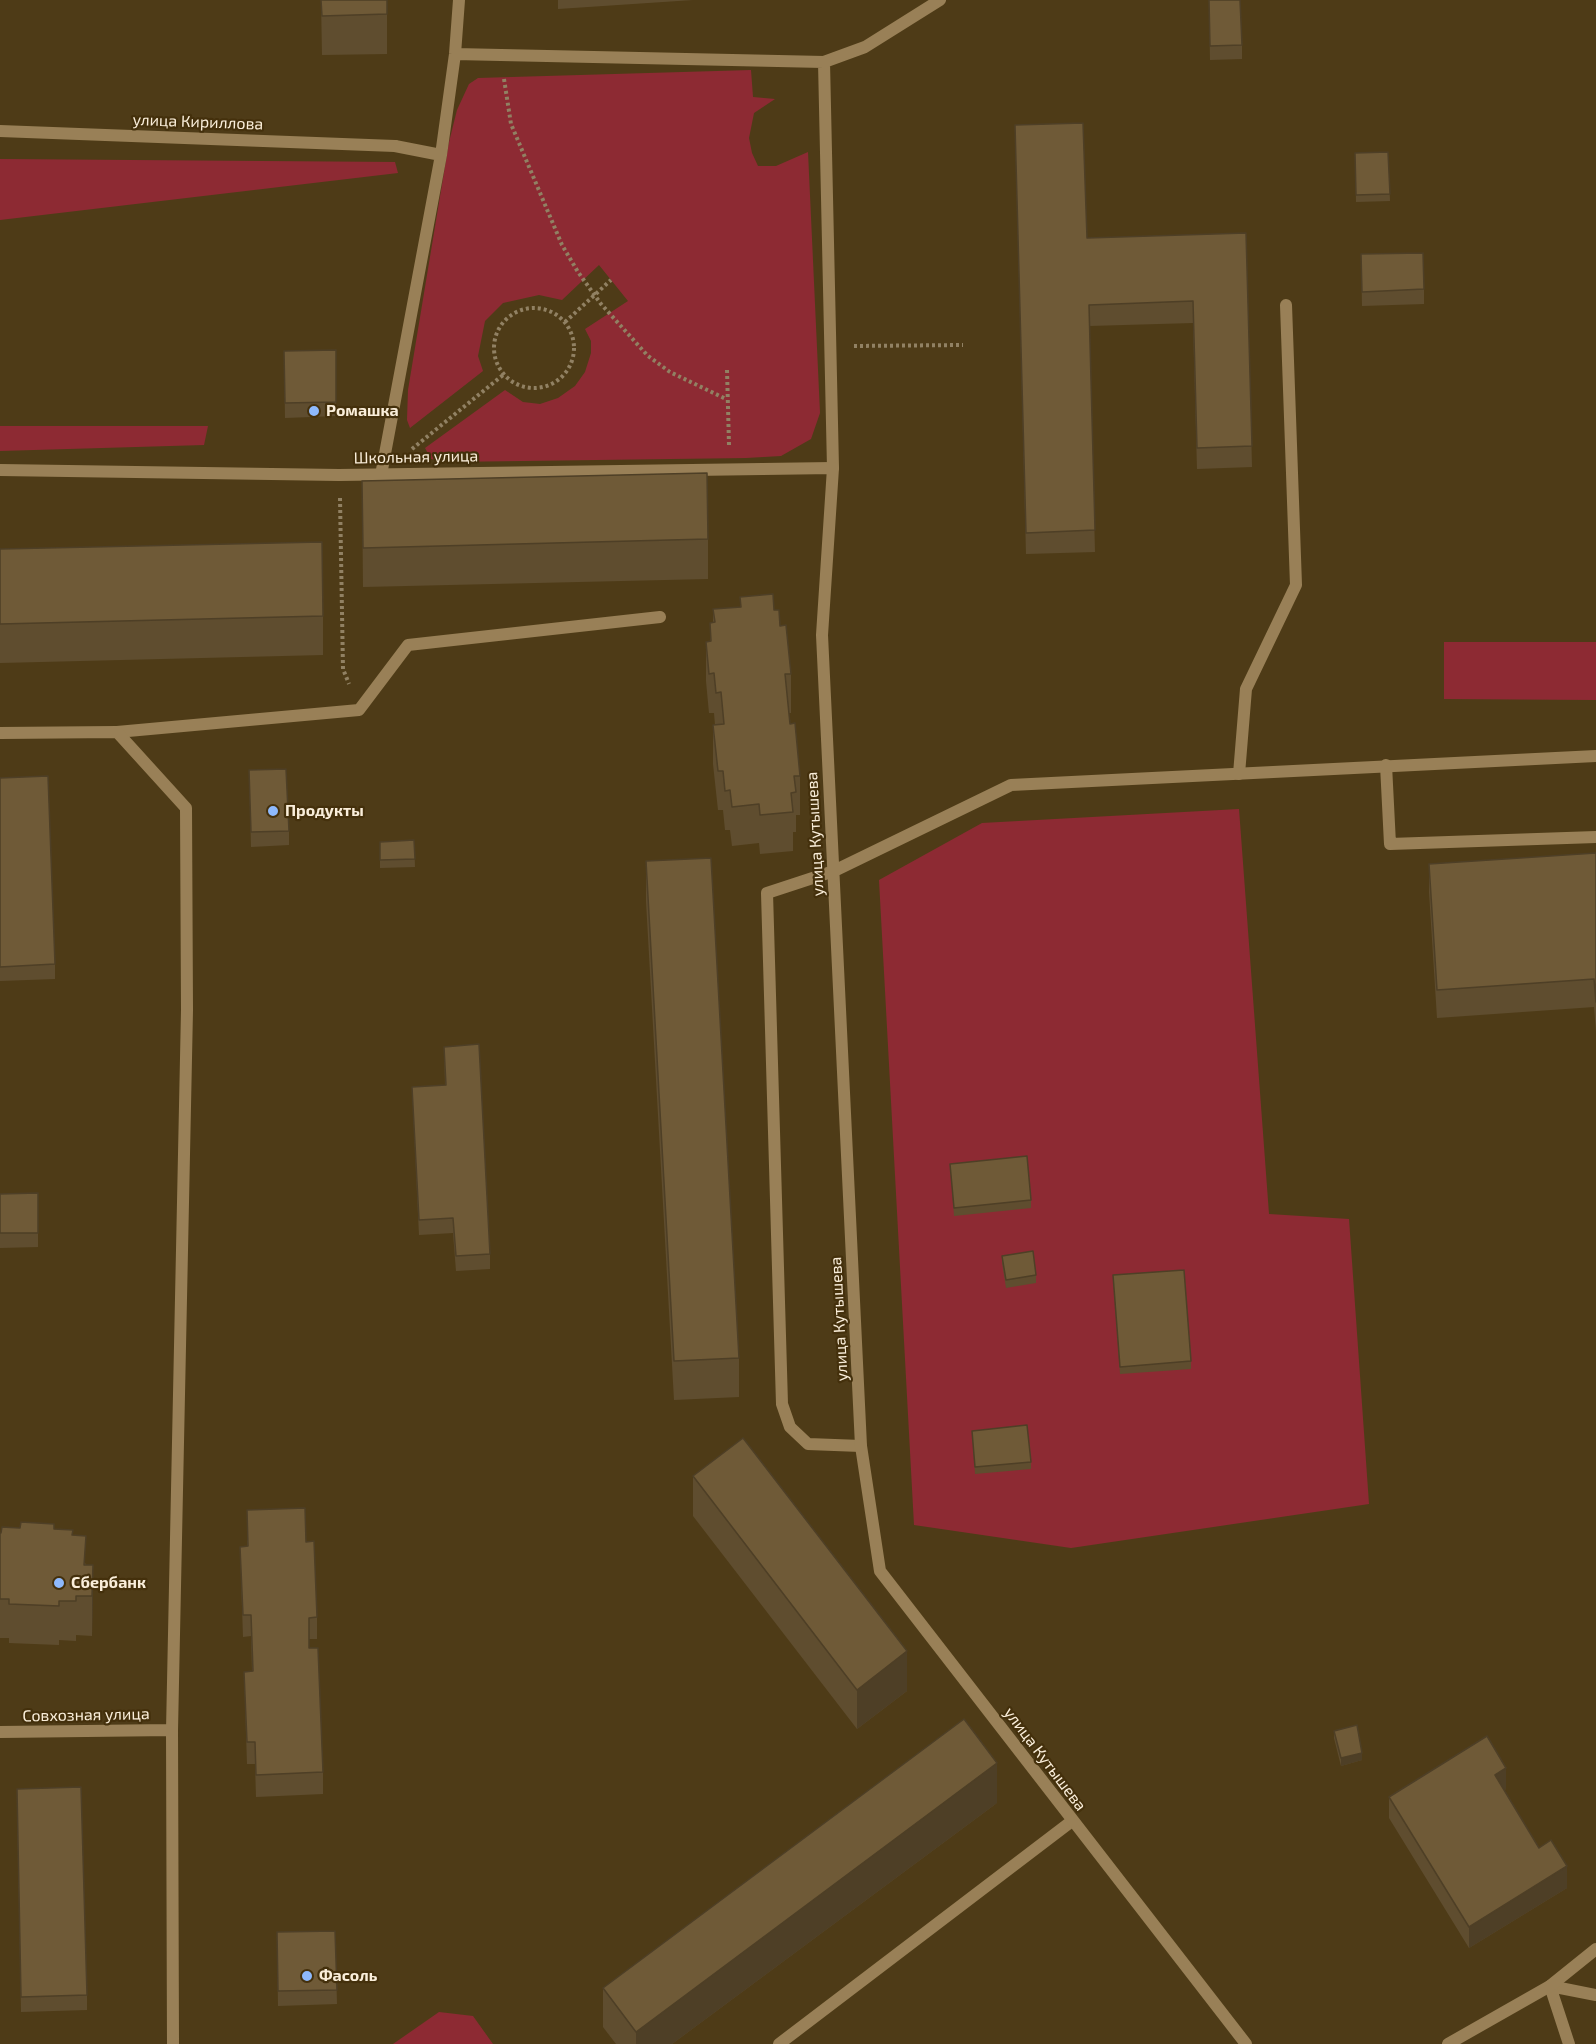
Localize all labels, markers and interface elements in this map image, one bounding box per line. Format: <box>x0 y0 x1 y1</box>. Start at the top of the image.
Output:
street label: улица Кириллова <box>132 110 264 134</box>
place label: Ромашка <box>326 401 399 421</box>
marker: Ромашка <box>307 404 321 418</box>
street label: Школьная улица <box>353 446 479 468</box>
street label: улица Кутышева <box>802 771 828 897</box>
place label: Продукты <box>285 801 364 821</box>
marker: Продукты <box>266 804 280 818</box>
street label: улица Кутышева <box>826 1256 852 1382</box>
place label: Сбербанк <box>71 1573 146 1593</box>
marker: Сбербанк <box>52 1576 66 1590</box>
street label: улица Кутышева <box>1000 1703 1090 1815</box>
street label: Совхозная улица <box>22 1704 150 1726</box>
place label: Фасоль <box>319 1966 377 1986</box>
marker: Фасоль <box>300 1969 314 1983</box>

